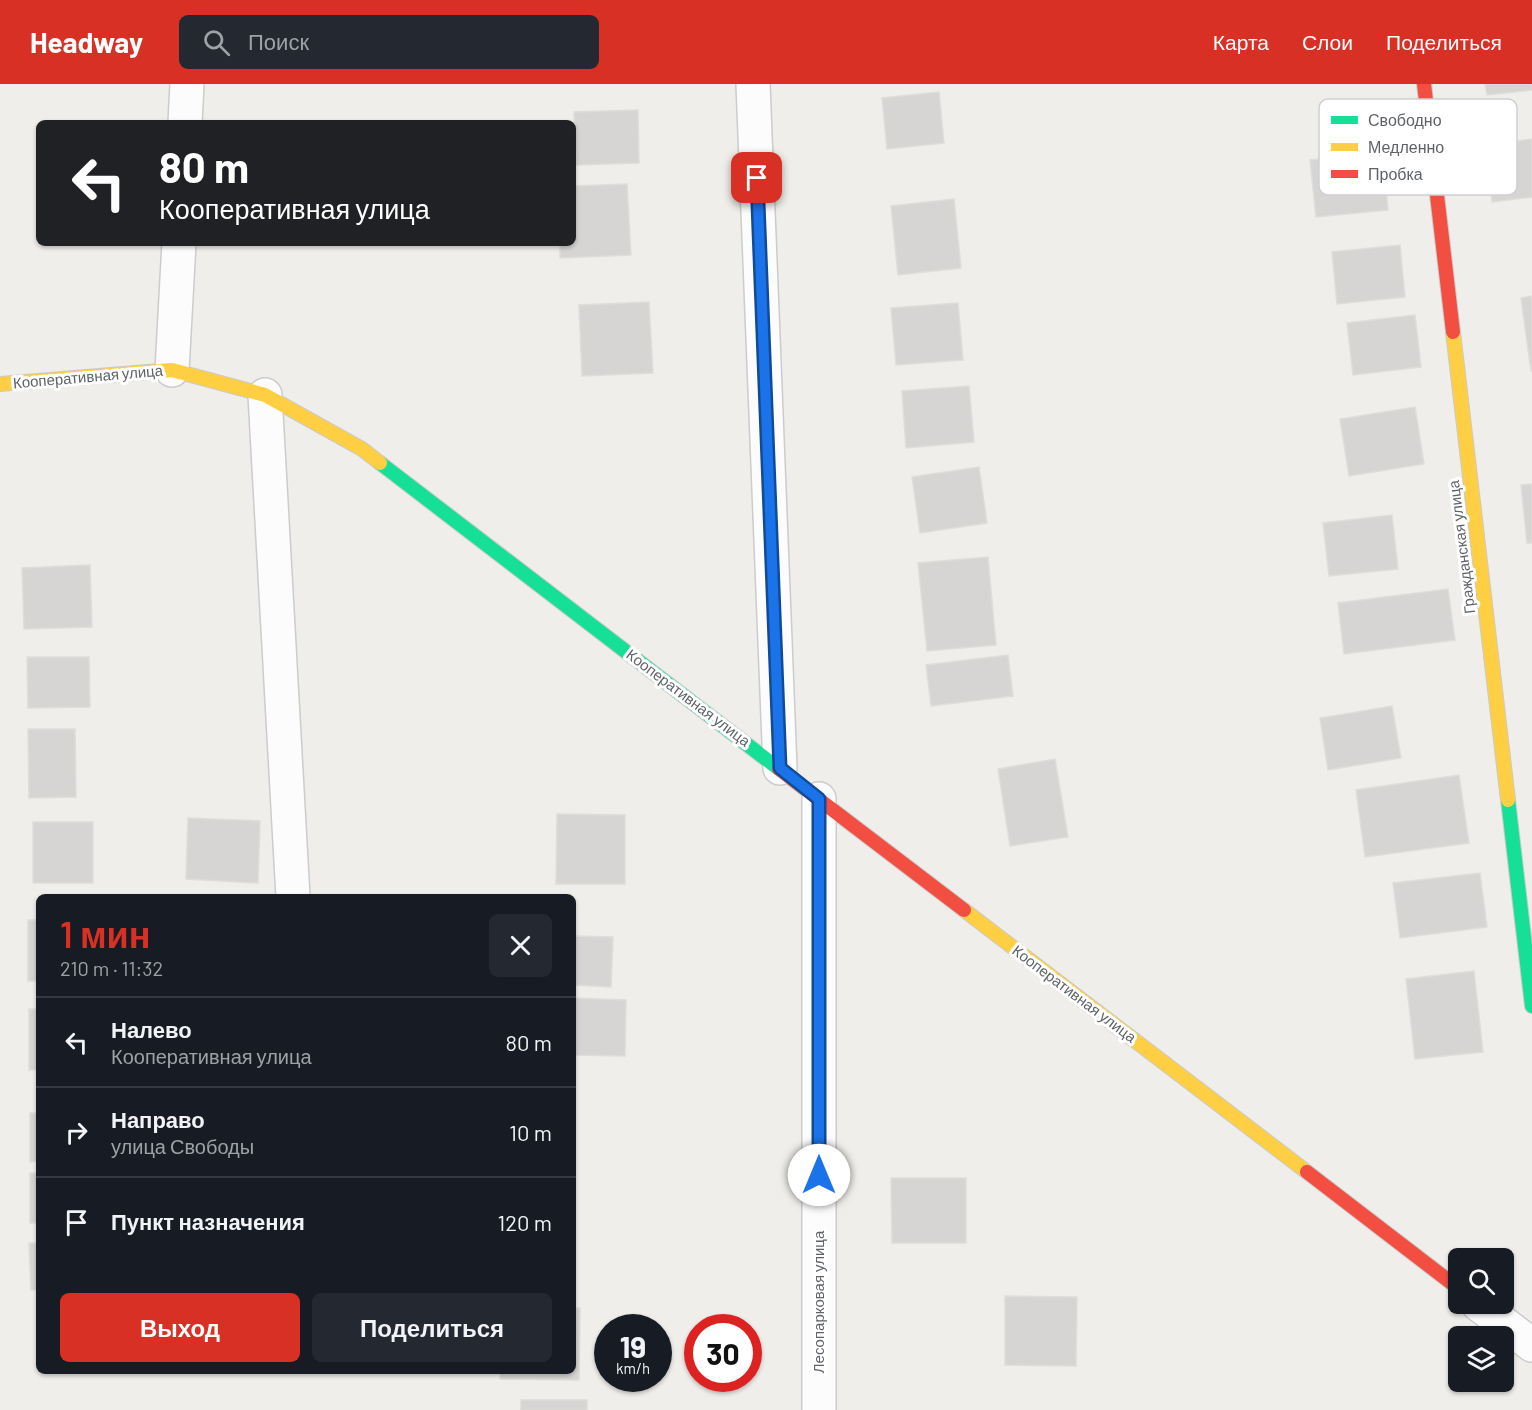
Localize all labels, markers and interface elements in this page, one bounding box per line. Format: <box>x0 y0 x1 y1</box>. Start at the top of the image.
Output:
search box <box>179 15 599 69</box>
text: Headway <box>30 25 143 59</box>
icon: search <box>200 26 233 59</box>
text: Поиск <box>248 28 309 54</box>
text: Карта <box>1213 29 1269 54</box>
text: Слои <box>1302 29 1353 54</box>
text: Поделиться <box>1386 29 1502 54</box>
legend <box>1319 99 1517 195</box>
text: Свободно <box>1368 110 1442 129</box>
text: Медленно <box>1368 137 1444 156</box>
text: 80 m <box>159 141 249 191</box>
icon: left <box>60 144 138 222</box>
pin <box>731 152 782 203</box>
icon: arrive <box>740 161 773 194</box>
text: Пробка <box>1368 164 1423 183</box>
text: Кооперативная улица <box>159 192 430 224</box>
street label: Кооперативная улица <box>12 360 164 392</box>
street label: Гражданская улица <box>1444 479 1478 615</box>
street label: Кооперативная улица <box>623 645 755 750</box>
text: 1 мин <box>60 912 150 955</box>
button: close <box>489 914 552 977</box>
street label: Кооперативная улица <box>1009 941 1141 1046</box>
text: 210 m · 11:32 <box>60 956 163 980</box>
text: Налево <box>111 1016 192 1042</box>
icon: left <box>60 1026 93 1059</box>
text: 80 m <box>506 1029 552 1055</box>
text: Кооперативная улица <box>111 1044 312 1068</box>
text: Направо <box>111 1106 205 1132</box>
icon: right <box>60 1116 93 1149</box>
text: 10 m <box>509 1119 552 1145</box>
text: улица Свободы <box>111 1134 254 1158</box>
position arrow <box>787 1143 851 1207</box>
icon: arrive <box>60 1206 93 1239</box>
text: Пункт назначения <box>111 1208 305 1234</box>
text: 120 m <box>497 1209 552 1235</box>
street label: Лесопарковая улица <box>809 1230 827 1373</box>
map controls <box>1448 1248 1514 1392</box>
button: search <box>1448 1248 1514 1314</box>
button: Выход <box>60 1293 300 1362</box>
button: Поделиться <box>312 1293 552 1362</box>
speed limit sign: 30 <box>684 1314 762 1392</box>
button: layers <box>1448 1326 1514 1392</box>
text: 19 <box>620 1328 646 1364</box>
text: km/h <box>616 1359 650 1377</box>

